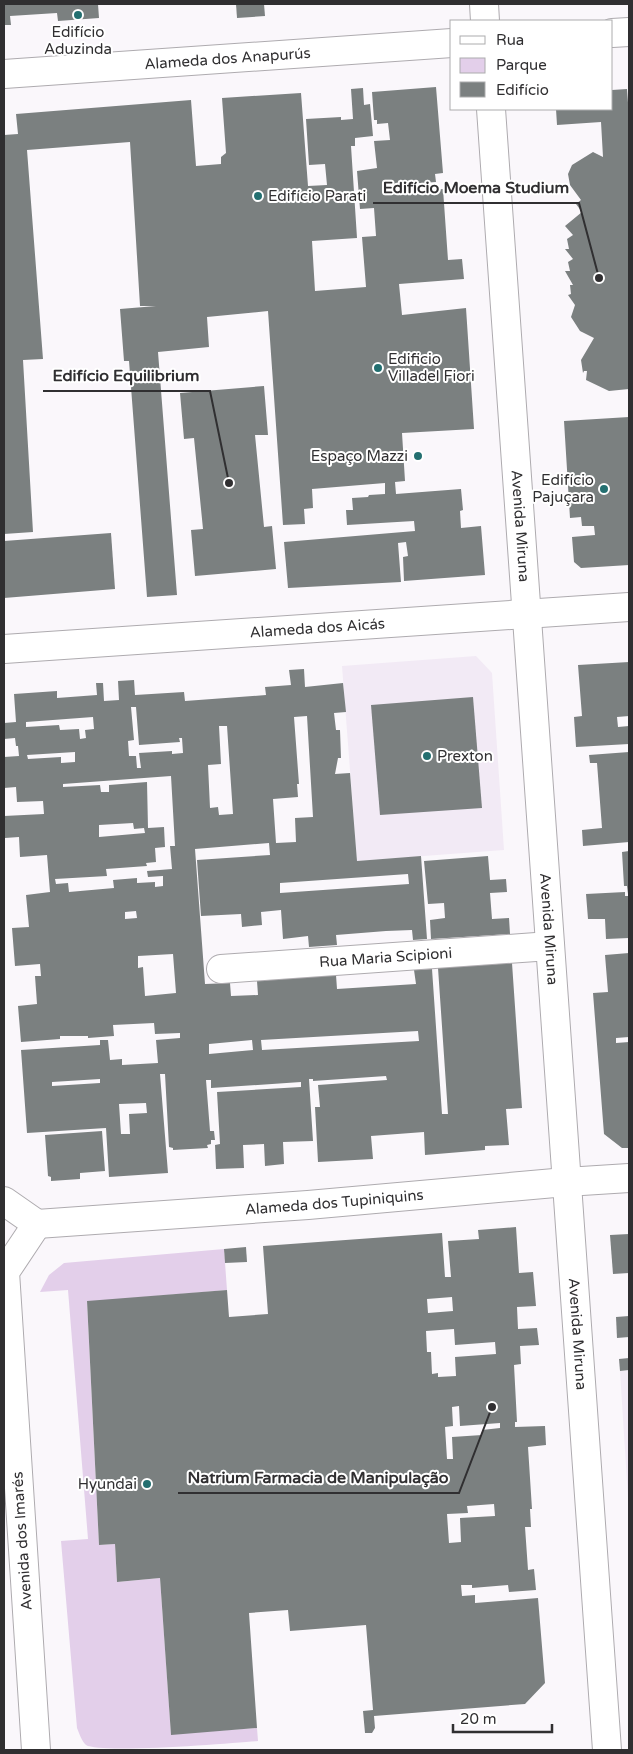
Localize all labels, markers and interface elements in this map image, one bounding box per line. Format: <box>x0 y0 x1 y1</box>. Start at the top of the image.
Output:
marker: Edifício Aduzinda <box>72 9 84 21</box>
legend <box>450 20 613 110</box>
place label: Edifício Aduzinda <box>44 23 112 58</box>
text: Rua <box>496 31 524 49</box>
street label: Alameda dos Anapurús <box>144 44 311 73</box>
text: Parque <box>496 56 547 74</box>
text: Edifício <box>496 81 549 99</box>
callout: Edifício Moema Studium <box>373 172 579 203</box>
text: Edifício Moema Studium <box>383 178 569 198</box>
place label: Edifício Parati <box>268 187 366 205</box>
marker: Edifício Parati <box>252 190 264 202</box>
place label: Edificio Villadel Fiori <box>388 350 475 385</box>
callout: Edifício Equilibrium <box>43 360 210 391</box>
marker: Edificio Villadel Fiori <box>372 362 384 374</box>
text: Edifício Equilibrium <box>53 366 199 386</box>
place label: Espaço Mazzi <box>311 447 408 465</box>
marker: Espaço Mazzi <box>412 450 424 462</box>
street label: Avenida Miruna <box>508 469 533 583</box>
place label: Edifício Pajuçara <box>532 471 594 506</box>
marker: Edifício Pajuçara <box>598 483 610 495</box>
street label: Alameda dos Aicás <box>249 614 386 641</box>
place label: Prexton <box>437 747 493 765</box>
marker: Prexton <box>421 750 433 762</box>
street label: Avenida Miruna <box>536 872 562 986</box>
street label: Rua Maria Scipioni <box>319 944 453 971</box>
street label: Alameda dos Tupiniquins <box>244 1186 424 1218</box>
street label: Avenida Miruna <box>565 1277 591 1391</box>
callout: Natrium Farmacia de Manipulação <box>178 1462 459 1493</box>
text: Natrium Farmacia de Manipulação <box>188 1468 449 1488</box>
street label: Avenida dos Imarés <box>8 1471 36 1611</box>
place label: Hyundai <box>78 1475 137 1493</box>
marker: Hyundai <box>141 1478 153 1490</box>
scale bar <box>453 1702 552 1734</box>
text: 20 m <box>460 1710 497 1728</box>

